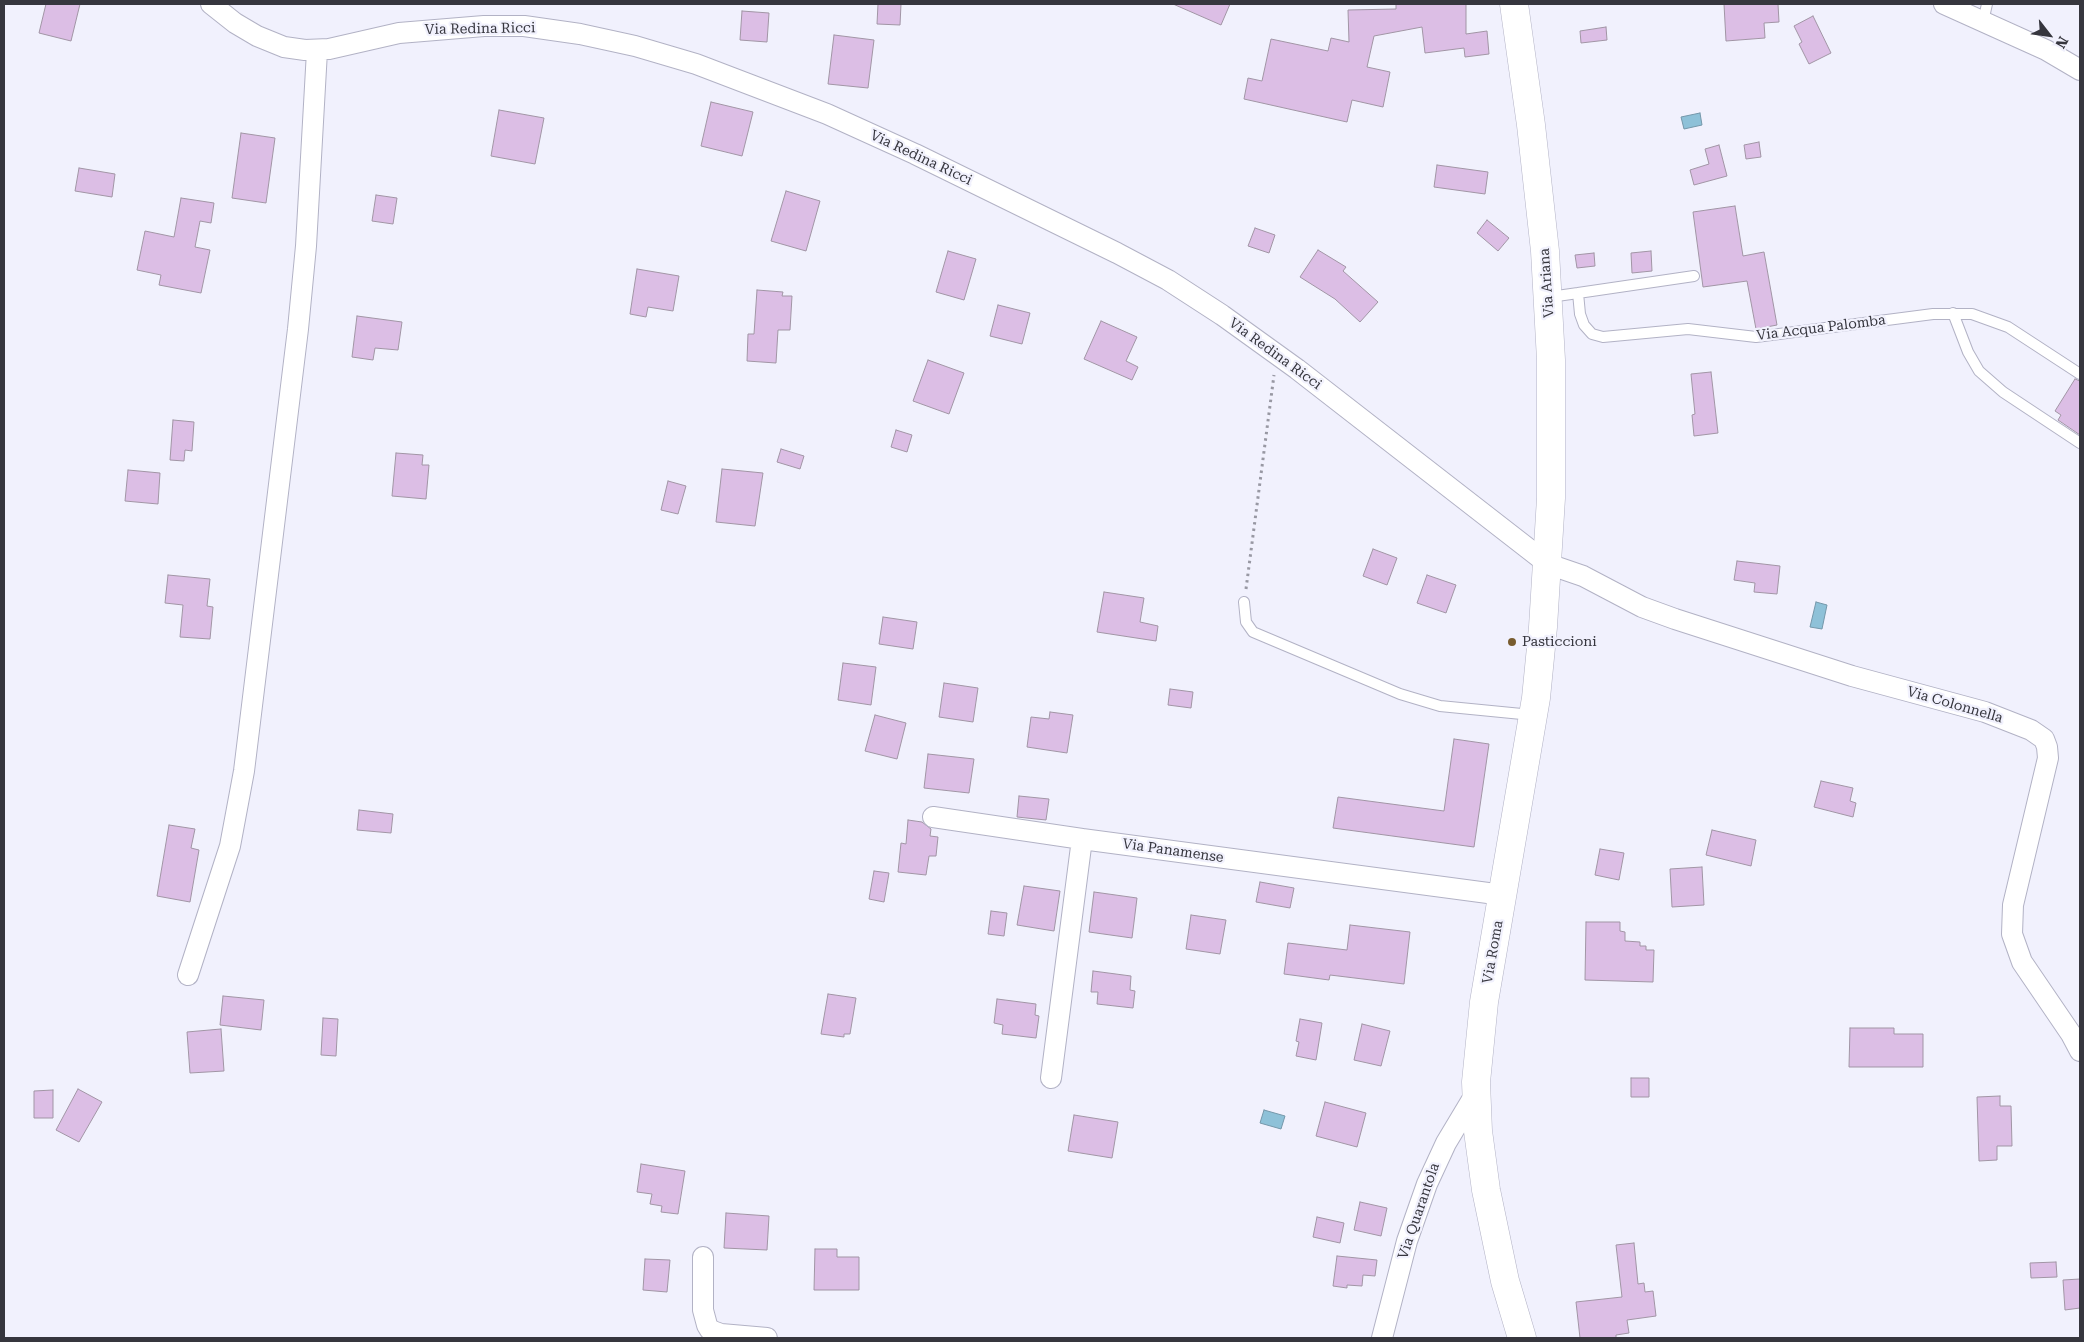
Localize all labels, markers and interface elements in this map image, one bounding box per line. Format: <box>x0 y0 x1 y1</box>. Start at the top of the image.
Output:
north arrow <box>2024 10 2074 60</box>
street label: Via Redina Ricci <box>425 20 535 38</box>
text: N <box>2052 34 2072 51</box>
street label: Via Redina Ricci <box>867 127 975 189</box>
street label: Via Ariana <box>1536 248 1558 318</box>
street label: Via Acqua Palomba <box>1755 312 1887 344</box>
street label: Via Redina Ricci <box>1225 315 1325 393</box>
place label: Pasticcioni <box>1522 634 1597 650</box>
marker: Pasticcioni <box>1506 636 1518 648</box>
street label: Via Colonnella <box>1905 683 2005 727</box>
street label: Via Panamense <box>1121 836 1225 866</box>
street label: Via Roma <box>1479 919 1507 985</box>
street label: Via Quarantola <box>1395 1161 1443 1261</box>

